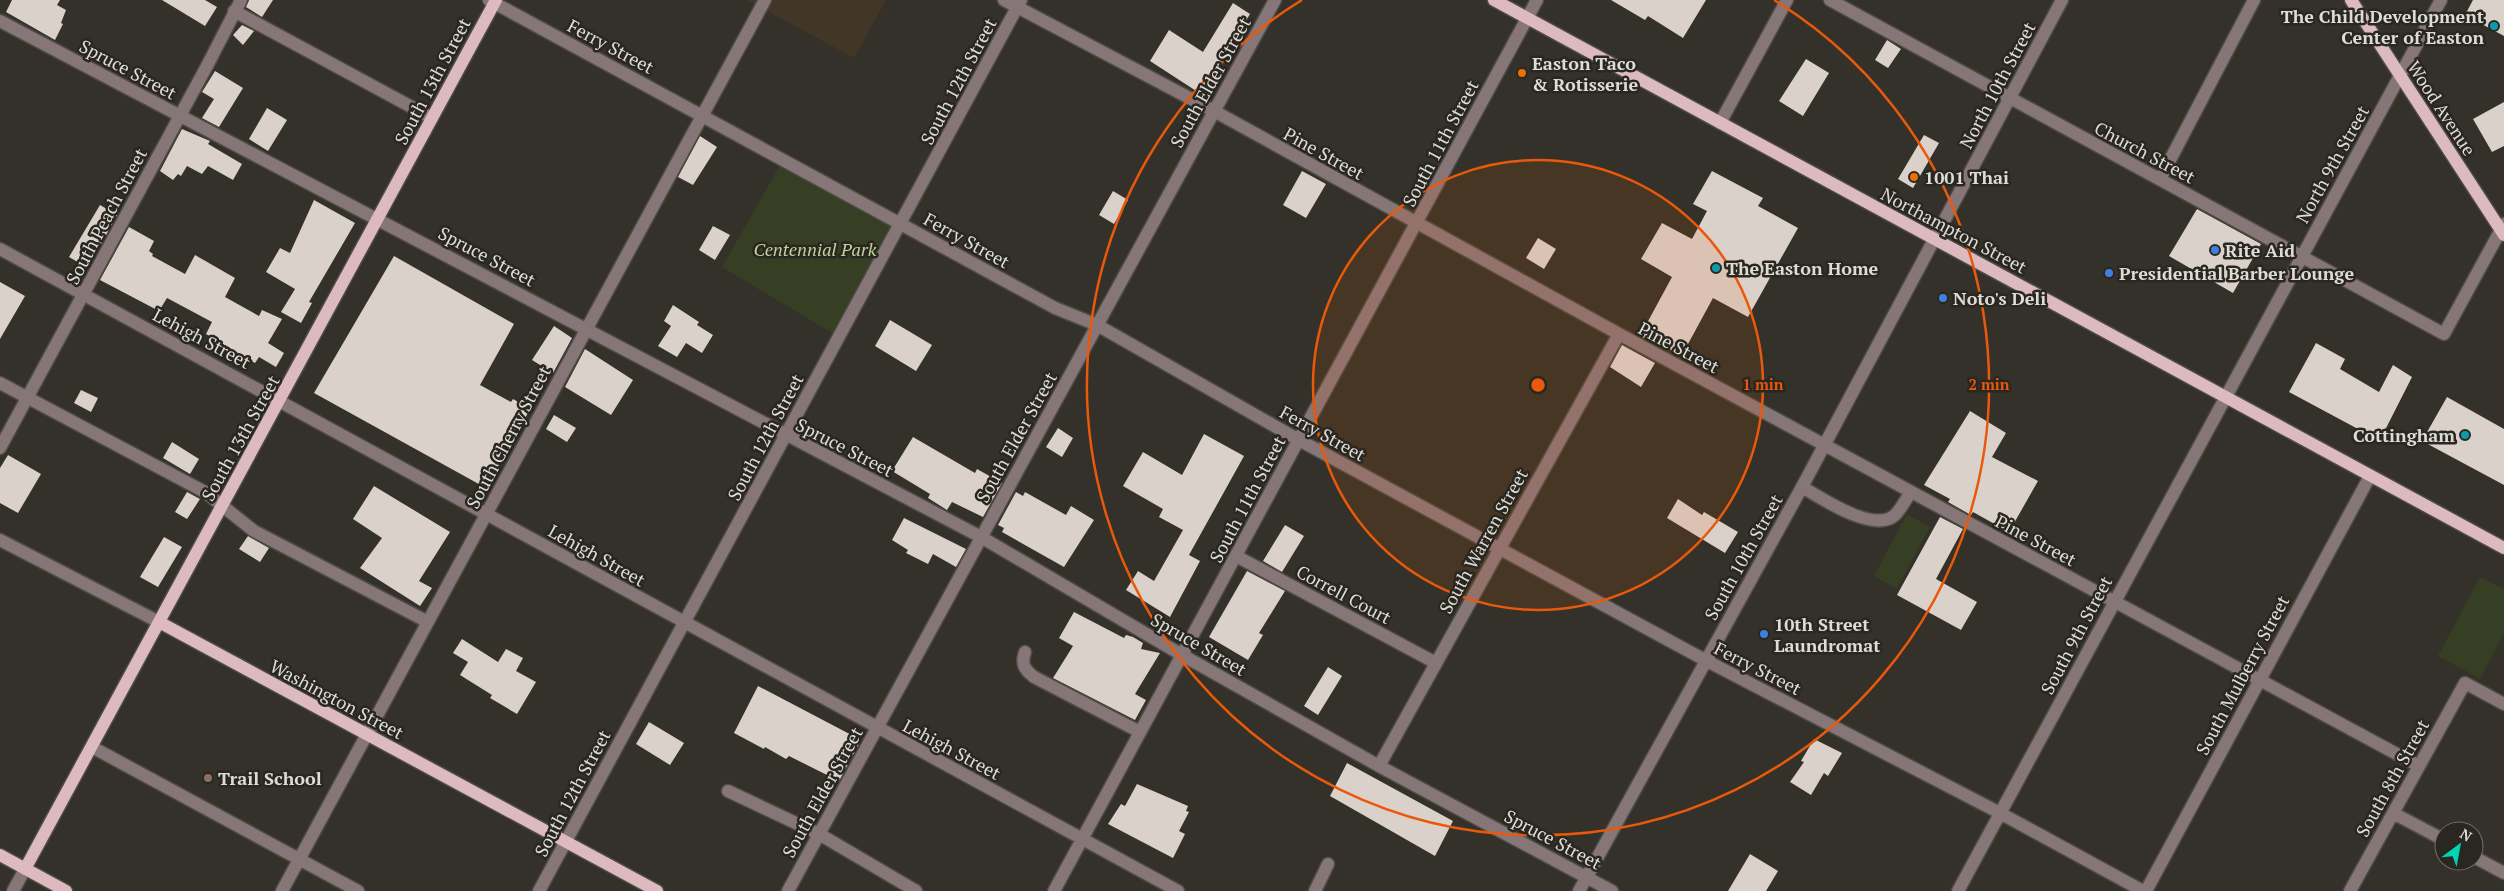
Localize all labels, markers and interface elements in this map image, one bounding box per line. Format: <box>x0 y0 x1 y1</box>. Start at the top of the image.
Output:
place label: The Child Development Center of Easton <box>2281 4 2484 49</box>
street label: South Elder Street <box>1164 12 1256 152</box>
street label: South 13th Street <box>388 13 476 149</box>
street label: Ferry Street <box>564 13 659 79</box>
street label: South 12th Street <box>914 13 1002 149</box>
street label: North 10th Street <box>1953 17 2041 153</box>
marker: The Child Development Center of Easton <box>2488 20 2500 32</box>
street label: Spruce Street <box>75 33 181 105</box>
place label: Easton Taco & Rotisserie <box>1532 51 1639 96</box>
street label: Wood Avenue <box>2402 56 2482 160</box>
marker: Easton Taco & Rotisserie <box>1516 67 1528 79</box>
street label: South 11th Street <box>1396 75 1484 211</box>
street label: North 9th Street <box>2290 101 2374 227</box>
street label: Church Street <box>2090 115 2200 189</box>
street label: Pine Street <box>1280 121 1369 185</box>
street label: South Peach Street <box>60 143 152 288</box>
place label: 1001 Thai <box>1924 165 2009 189</box>
marker: 1001 Thai <box>1908 171 1920 183</box>
street label: Northampton Street <box>1877 181 2031 279</box>
street label: Ferry Street <box>920 207 1014 274</box>
street label: Spruce Street <box>434 220 540 292</box>
park label: Centennial Park <box>754 237 877 261</box>
place label: Rite Aid <box>2225 238 2295 262</box>
marker: Rite Aid <box>2209 244 2221 256</box>
place label: The Easton Home <box>1726 256 1879 280</box>
place label: Presidential Barber Lounge <box>2119 261 2354 285</box>
marker: The Easton Home <box>1710 262 1722 274</box>
marker: Presidential Barber Lounge <box>2103 267 2115 279</box>
place label: Noto's Deli <box>1953 286 2046 310</box>
marker: Noto's Deli <box>1937 292 1949 304</box>
street label: Lehigh Street <box>149 302 255 374</box>
street label: Pine Street <box>1634 316 1724 378</box>
street label: South Cherry Street <box>460 361 556 513</box>
street label: South Elder Street <box>970 367 1062 507</box>
street label: South 12th Street <box>721 369 809 505</box>
street label: South 13th Street <box>195 371 285 505</box>
text: 1 min <box>1742 374 1784 394</box>
text: 2 min <box>1968 374 2010 394</box>
centre of rings <box>1529 376 1547 394</box>
street label: Ferry Street <box>1276 400 1370 467</box>
street label: Spruce Street <box>792 412 898 482</box>
place label: Cottingham <box>2353 423 2455 447</box>
marker: Cottingham <box>2459 429 2471 441</box>
street label: South 11th Street <box>1203 431 1291 567</box>
street label: South Warren Street <box>1433 464 1533 618</box>
street label: South 10th Street <box>1698 490 1788 624</box>
street label: Pine Street <box>1991 509 2081 571</box>
street label: Lehigh Street <box>544 518 650 592</box>
street label: Correll Court <box>1292 559 1396 629</box>
street label: South 9th Street <box>2035 571 2117 698</box>
street label: South Mulberry Street <box>2190 591 2294 759</box>
street label: Spruce Street <box>1147 607 1251 681</box>
place label: 10th Street Laundromat <box>1774 612 1880 657</box>
marker: 10th Street Laundromat <box>1758 628 1770 640</box>
street label: Ferry Street <box>1710 636 1806 700</box>
street label: Washington Street <box>266 654 408 745</box>
street label: Lehigh Street <box>899 713 1005 785</box>
street label: South 8th Street <box>2350 715 2434 841</box>
street label: South Elder Street <box>776 722 868 862</box>
street label: South 12th Street <box>528 725 616 861</box>
place label: Trail School <box>218 766 322 790</box>
marker: Trail School <box>202 772 214 784</box>
street label: Spruce Street <box>1500 803 1606 875</box>
north arrow <box>2434 821 2484 871</box>
text: N <box>2457 824 2476 846</box>

